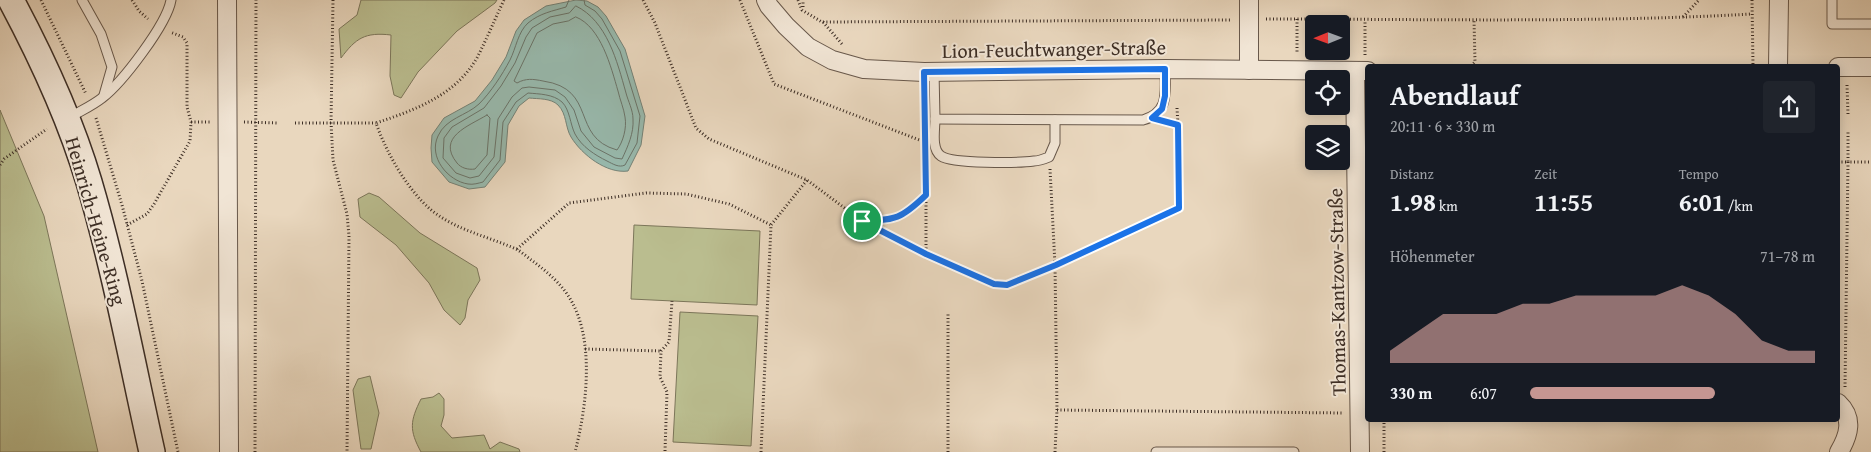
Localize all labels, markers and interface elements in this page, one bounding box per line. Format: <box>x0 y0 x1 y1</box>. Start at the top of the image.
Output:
north arrow <box>1305 15 1350 60</box>
map controls <box>1305 15 1350 170</box>
street label: Lion-Feuchtwanger-Straße <box>942 32 1166 65</box>
button: locate <box>1305 70 1350 115</box>
text: Abendlauf <box>1390 74 1518 115</box>
button: share <box>1763 81 1815 133</box>
text: 20:11 · 6 × 330 m <box>1390 114 1495 138</box>
button: layers <box>1305 125 1350 170</box>
street label: Heinrich-Heine-Ring <box>59 133 134 309</box>
text: Distanz <box>1390 164 1434 184</box>
text: Zeit <box>1534 164 1557 184</box>
text: Tempo <box>1679 164 1719 184</box>
text: 1.98 <box>1390 184 1436 220</box>
text: 11:55 <box>1534 184 1593 220</box>
text: 6:01 <box>1679 184 1725 220</box>
street label: Thomas-Kantzow-Straße <box>1320 188 1353 396</box>
text: km <box>1436 196 1458 216</box>
text: /km <box>1725 196 1753 216</box>
pin <box>841 200 883 242</box>
icon: arrive <box>848 207 876 235</box>
text: Höhenmeter <box>1390 244 1475 268</box>
text: 71–78 m <box>1760 244 1815 268</box>
text: 330 m <box>1390 381 1432 405</box>
text: 6:07 <box>1470 381 1497 405</box>

